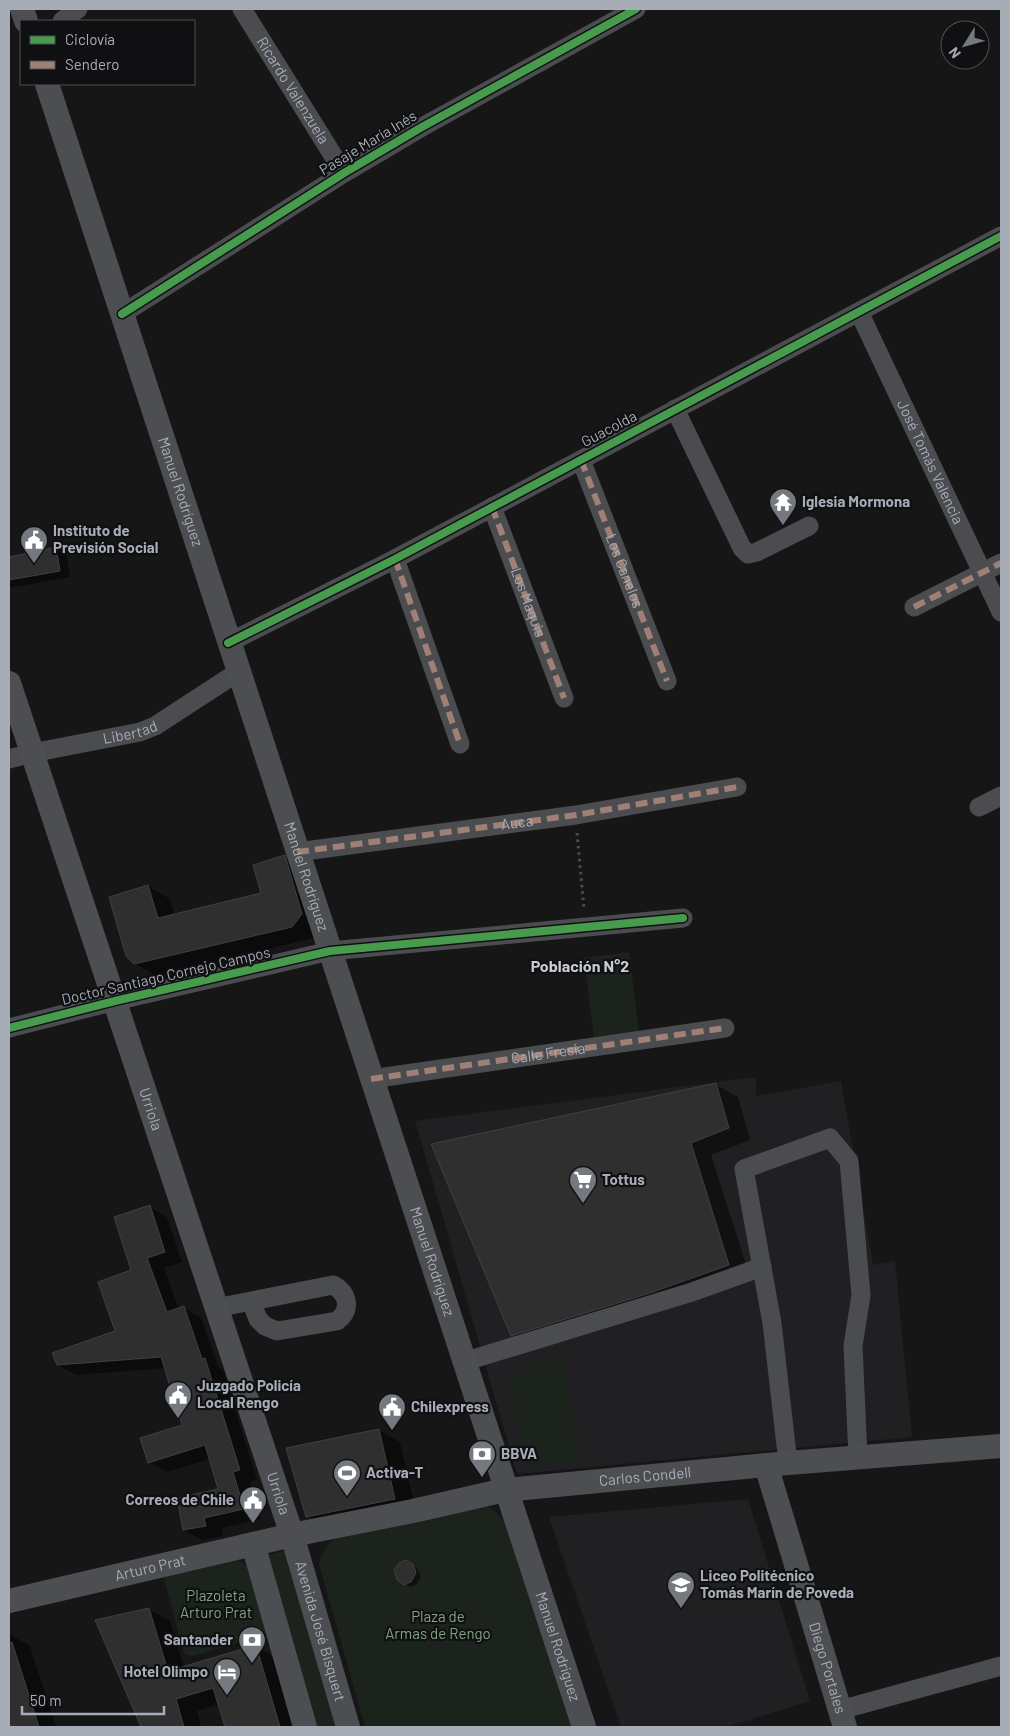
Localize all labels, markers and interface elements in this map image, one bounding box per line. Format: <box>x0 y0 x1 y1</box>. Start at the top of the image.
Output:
legend <box>20 20 195 85</box>
north arrow <box>940 20 990 70</box>
text: Ciclovía <box>65 30 115 48</box>
street label: Ricardo Valenzuela <box>254 33 334 147</box>
text: N <box>945 44 964 62</box>
text: Sendero <box>65 55 119 73</box>
street label: Pasaje María Inés <box>315 106 420 178</box>
street label: José Tomás Valencia <box>894 396 968 527</box>
street label: Guacolda <box>578 406 639 450</box>
street label: Manuel Rodríguez <box>155 435 208 549</box>
temple icon: Iglesia Mormona <box>768 487 798 526</box>
place label: Iglesia Mormona <box>802 492 910 510</box>
place label: Instituto de Previsión Social <box>53 521 158 556</box>
public building icon: Instituto de Previsión Social <box>19 525 49 564</box>
street label: Los Canelos <box>602 531 648 610</box>
street label: Los Maquis <box>508 565 550 639</box>
street label: Libertad <box>101 716 160 747</box>
street label: Auca <box>500 811 534 833</box>
street label: Manuel Rodríguez <box>281 819 333 934</box>
street label: Doctor Santiago Cornejo Campos <box>60 942 272 1008</box>
district label: Población N°2 <box>531 956 629 975</box>
street label: Calle Fresia <box>510 1038 586 1067</box>
street label: Urriola <box>136 1085 167 1132</box>
supermarket icon: Tottus <box>568 1165 598 1204</box>
place label: Tottus <box>602 1170 645 1188</box>
street label: Manuel Rodríguez <box>407 1204 459 1319</box>
place label: Juzgado Policía Local Rengo <box>197 1376 301 1411</box>
public building icon: Juzgado Policía Local Rengo <box>163 1380 193 1419</box>
public building icon: Chilexpress <box>377 1392 407 1431</box>
place label: Chilexpress <box>411 1397 489 1415</box>
bank icon: BBVA <box>467 1439 497 1478</box>
place label: BBVA <box>501 1444 537 1462</box>
sports icon: Activa-T <box>332 1458 362 1497</box>
street label: Carlos Condell <box>598 1462 692 1489</box>
place label: Activa-T <box>366 1463 424 1481</box>
street label: Urriola <box>264 1470 295 1517</box>
public building icon: Correos de Chile <box>238 1485 268 1524</box>
place label: Correos de Chile <box>125 1490 234 1508</box>
street label: Arturo Prat <box>113 1550 187 1584</box>
street label: Avenida José Bisquert <box>292 1559 350 1703</box>
place label: Liceo Politécnico Tomás Marín de Poveda <box>700 1566 854 1601</box>
school or university icon: Liceo Politécnico Tomás Marín de Poveda <box>666 1570 696 1609</box>
park label: Plazoleta Arturo Prat <box>180 1586 252 1621</box>
street label: Manuel Rodríguez <box>532 1589 585 1704</box>
park label: Plaza de Armas de Rengo <box>385 1607 491 1642</box>
street label: Diego Portales <box>806 1620 850 1716</box>
bank icon: Santander <box>237 1625 267 1664</box>
place label: Santander <box>164 1630 233 1648</box>
hotel icon: Hotel Olimpo <box>212 1657 242 1696</box>
place label: Hotel Olimpo <box>124 1662 208 1680</box>
scale bar <box>22 1684 165 1716</box>
text: 50 m <box>30 1691 62 1709</box>

